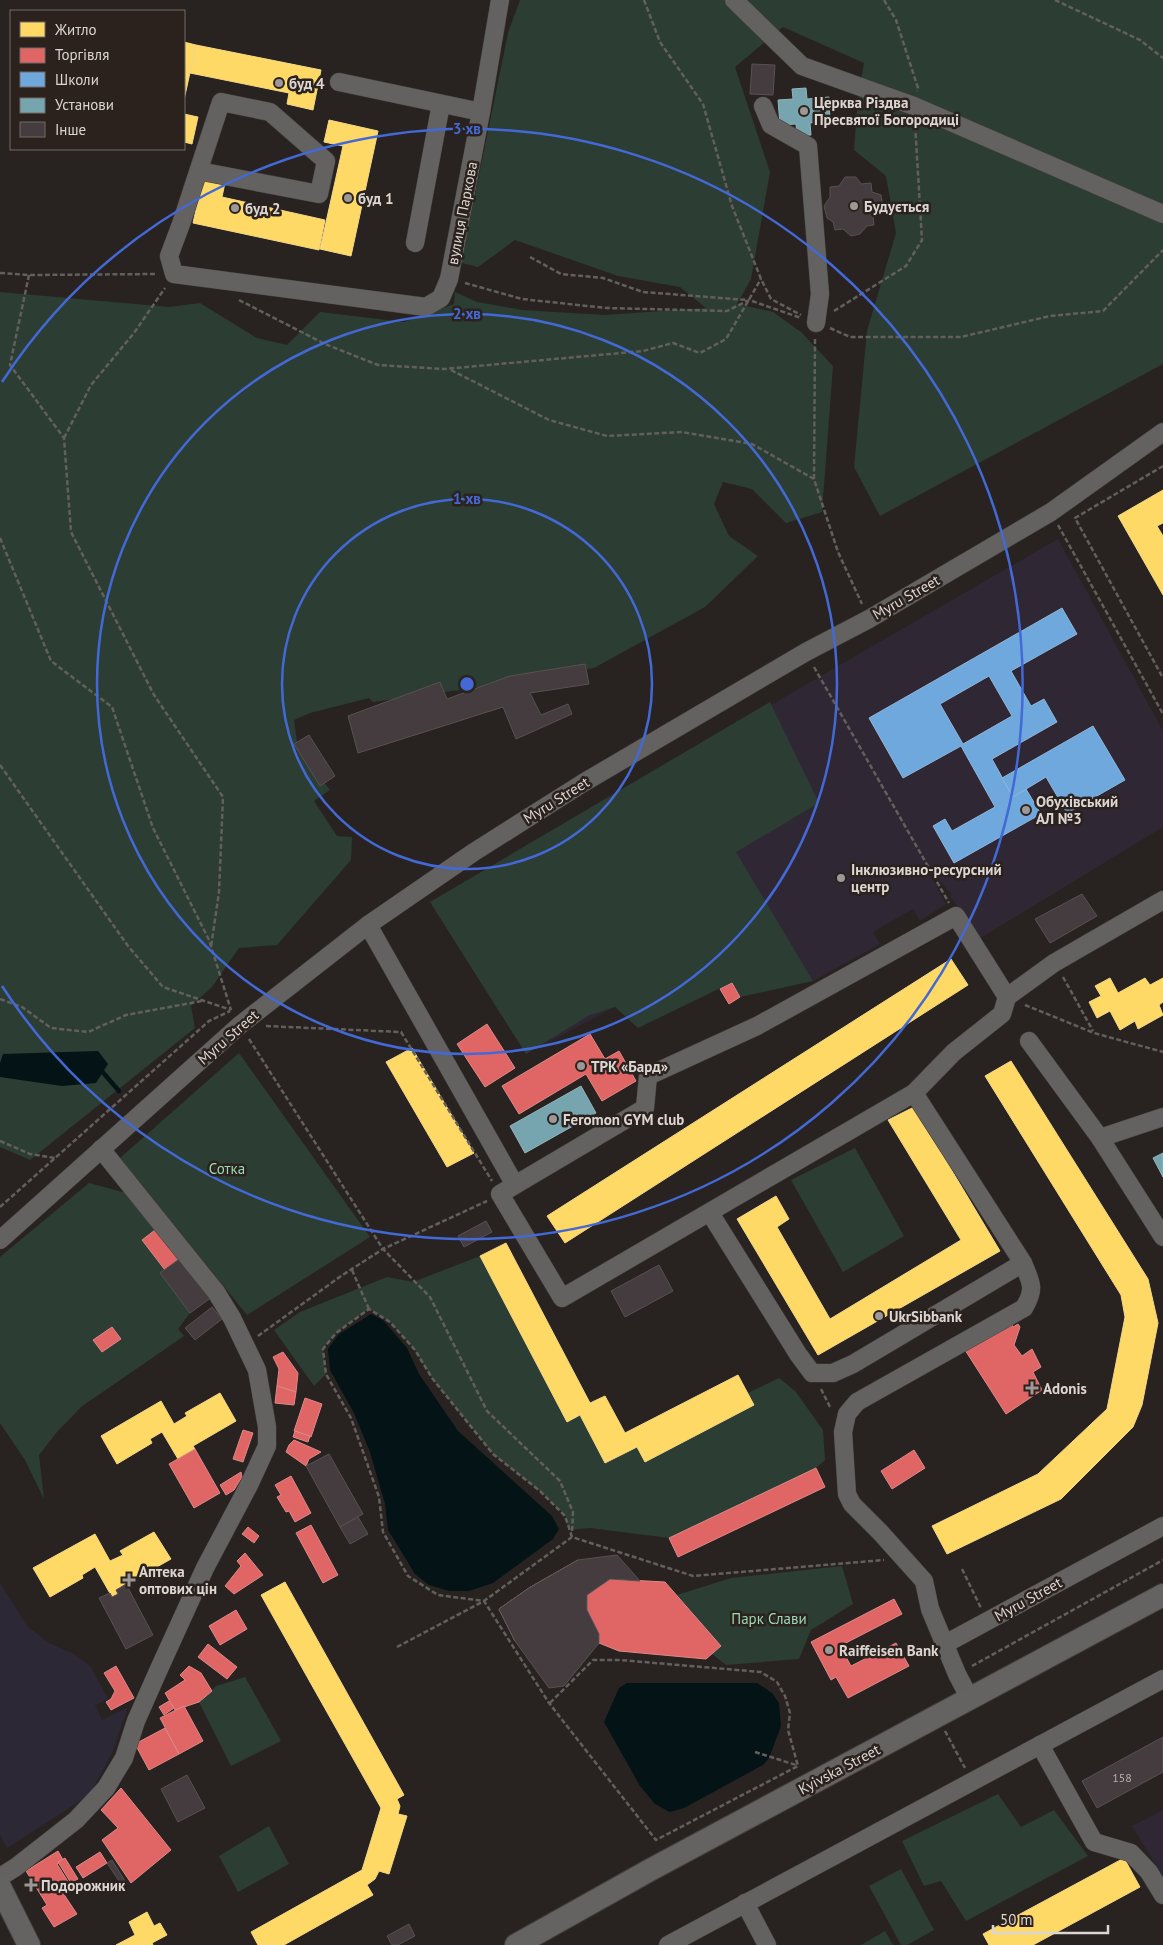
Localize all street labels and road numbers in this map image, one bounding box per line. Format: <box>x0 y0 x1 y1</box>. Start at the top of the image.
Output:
street label: вулиця Паркова <box>443 160 481 266</box>
street label: Myru Street <box>869 570 943 624</box>
street label: Myru Street <box>519 772 593 828</box>
street label: Myru Street <box>194 1005 262 1069</box>
street label: Myru Street <box>991 1573 1065 1625</box>
street label: Kyivska Street <box>795 1740 883 1798</box>

